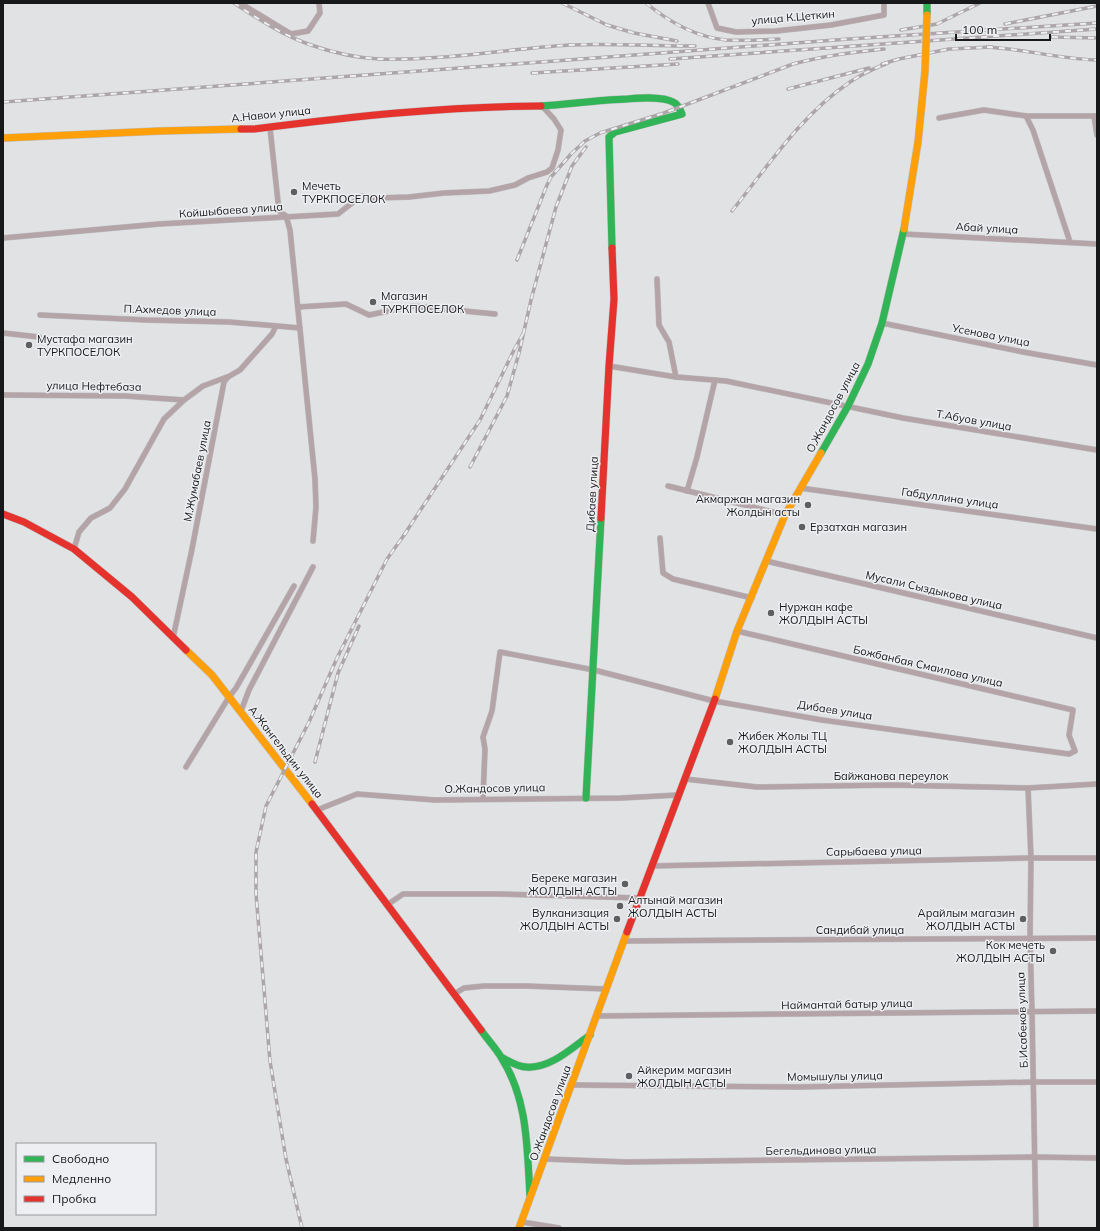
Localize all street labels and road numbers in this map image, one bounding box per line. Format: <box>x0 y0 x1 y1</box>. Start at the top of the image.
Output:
street label: улица К.Цеткин <box>751 6 835 28</box>
street label: А.Навои улица <box>231 103 311 125</box>
street label: Койшыбаева улица <box>179 199 283 221</box>
street label: Абай улица <box>955 219 1019 237</box>
street label: П.Ахмедов улица <box>123 301 217 319</box>
street label: Усенова улица <box>950 320 1031 349</box>
street label: О.Жандосов улица <box>803 359 863 455</box>
street label: улица Нефтебаза <box>46 378 142 394</box>
street label: Т.Абуов улица <box>935 406 1013 434</box>
street label: М.Жумабаев улица <box>180 419 214 523</box>
street label: Дибаев улица <box>583 456 601 532</box>
street label: Габдуллина улица <box>901 484 999 512</box>
street label: Мусали Сыздыкова улица <box>864 567 1004 613</box>
street label: Божбанбая Смаилова улица <box>852 642 1004 690</box>
street label: Дибаев улица <box>797 697 873 723</box>
street label: А.Жангельдин улица <box>246 703 326 801</box>
street label: Байжанова переулок <box>834 769 948 783</box>
street label: О.Жандосов улица <box>444 780 546 796</box>
street label: Сарыбаева улица <box>826 843 922 859</box>
street label: Сандибай улица <box>816 923 904 937</box>
street label: Б.Исабеков улица <box>1013 972 1031 1068</box>
street label: Наймантай батыр улица <box>781 996 913 1012</box>
street label: О.Жандосов улица <box>526 1063 574 1163</box>
street label: Момышулы улица <box>787 1068 883 1084</box>
street label: Бегельдинова улица <box>765 1142 877 1158</box>

